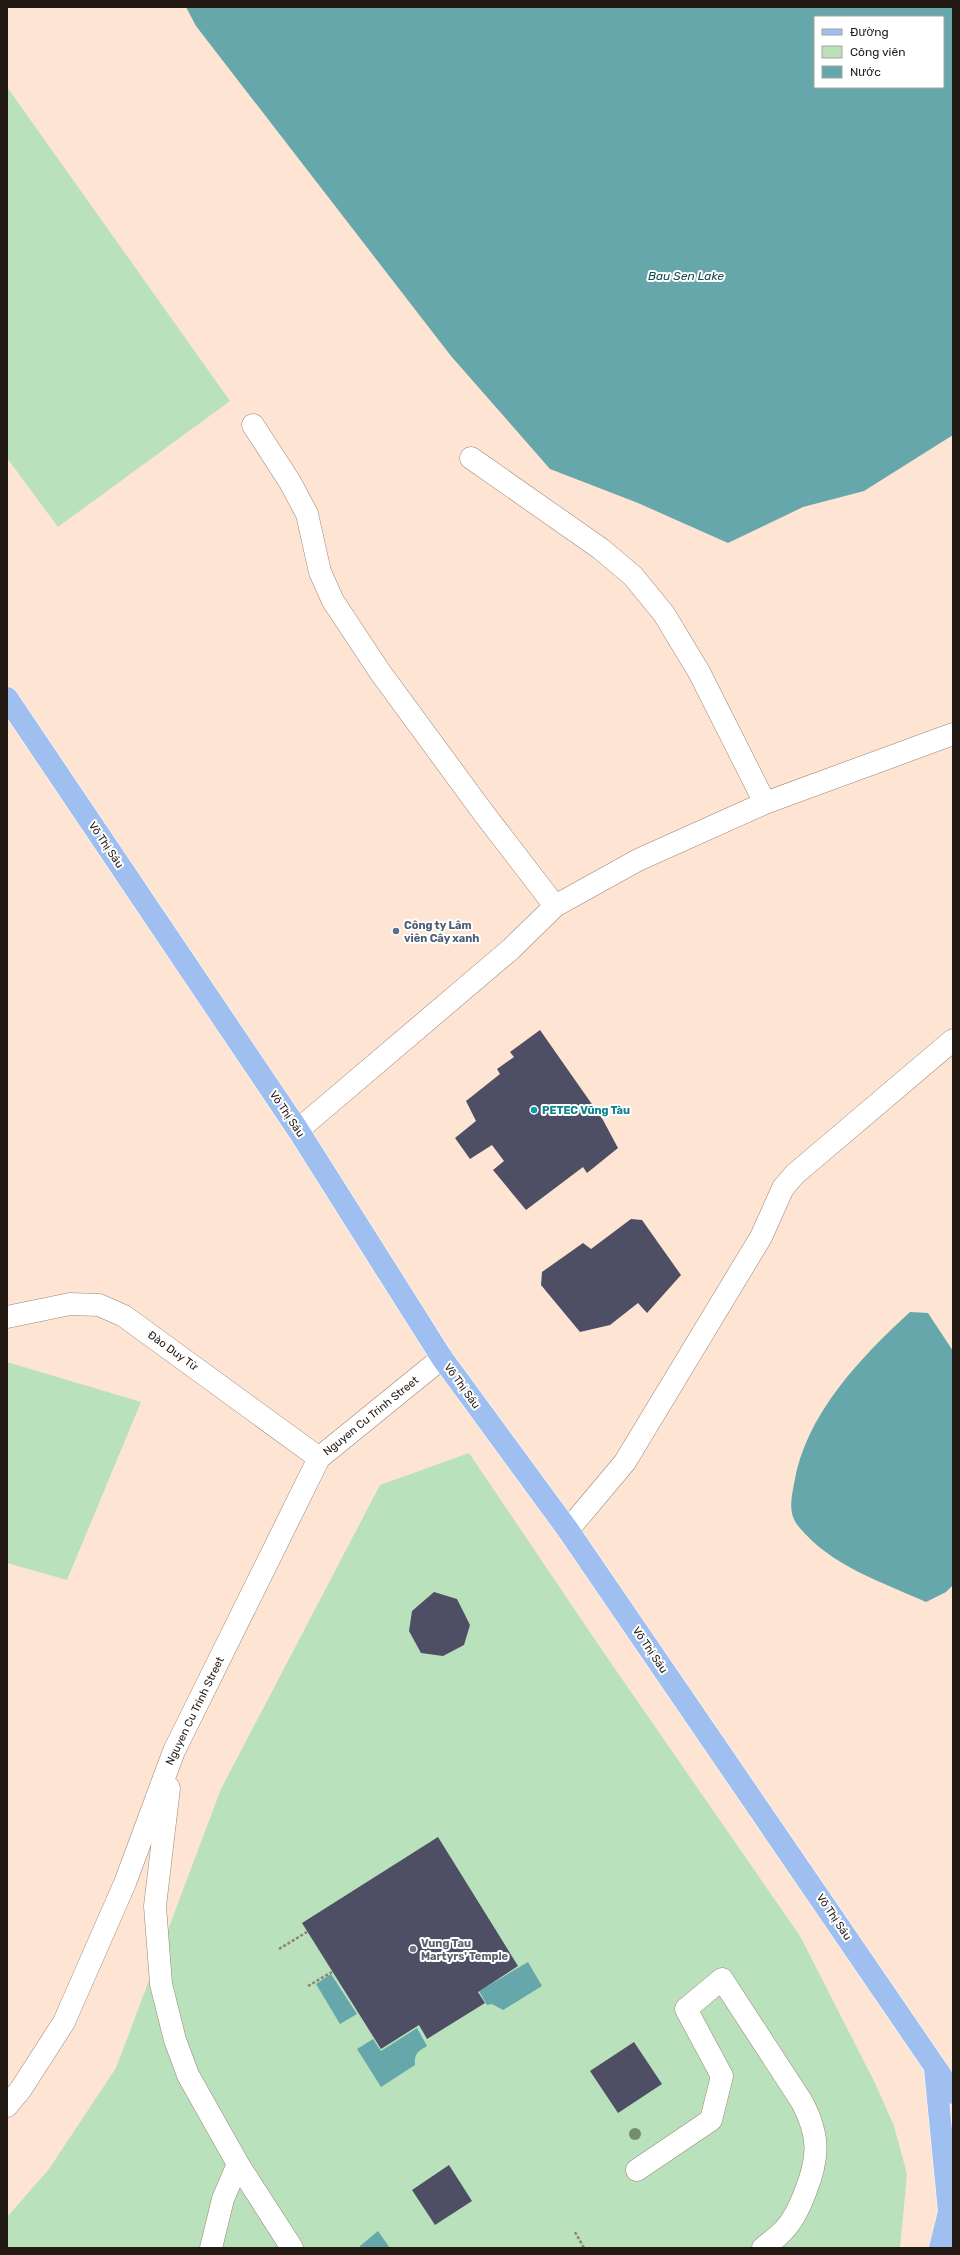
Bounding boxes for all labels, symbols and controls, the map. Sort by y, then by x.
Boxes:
legend [814,16,944,88]
text: Đường [850,25,889,39]
text: Công viên [850,45,905,59]
text: Nước [850,65,881,79]
water label: Bau Sen Lake [648,269,724,283]
street label: Võ Thị Sáu [86,819,126,871]
place label: Công ty Lâm viên Cây xanh [404,919,479,945]
marker: Công ty Lâm viên Cây xanh [391,926,401,936]
street label: Võ Thị Sáu [267,1088,307,1140]
place label: PETEC Vũng Tàu [542,1104,630,1117]
marker: PETEC Vũng Tàu [529,1105,539,1115]
street label: Đào Duy Từ [145,1328,201,1374]
street label: Võ Thị Sáu [441,1361,483,1411]
street label: Nguyen Cu Trinh Street [321,1373,422,1458]
street label: Võ Thị Sáu [630,1624,670,1676]
street label: Nguyen Cu Trinh Street [163,1654,227,1767]
street label: Võ Thị Sáu [814,1891,854,1943]
place label: Vung Tau Martyrs' Temple [421,1937,509,1963]
marker: Vung Tau Martyrs' Temple [408,1944,418,1954]

